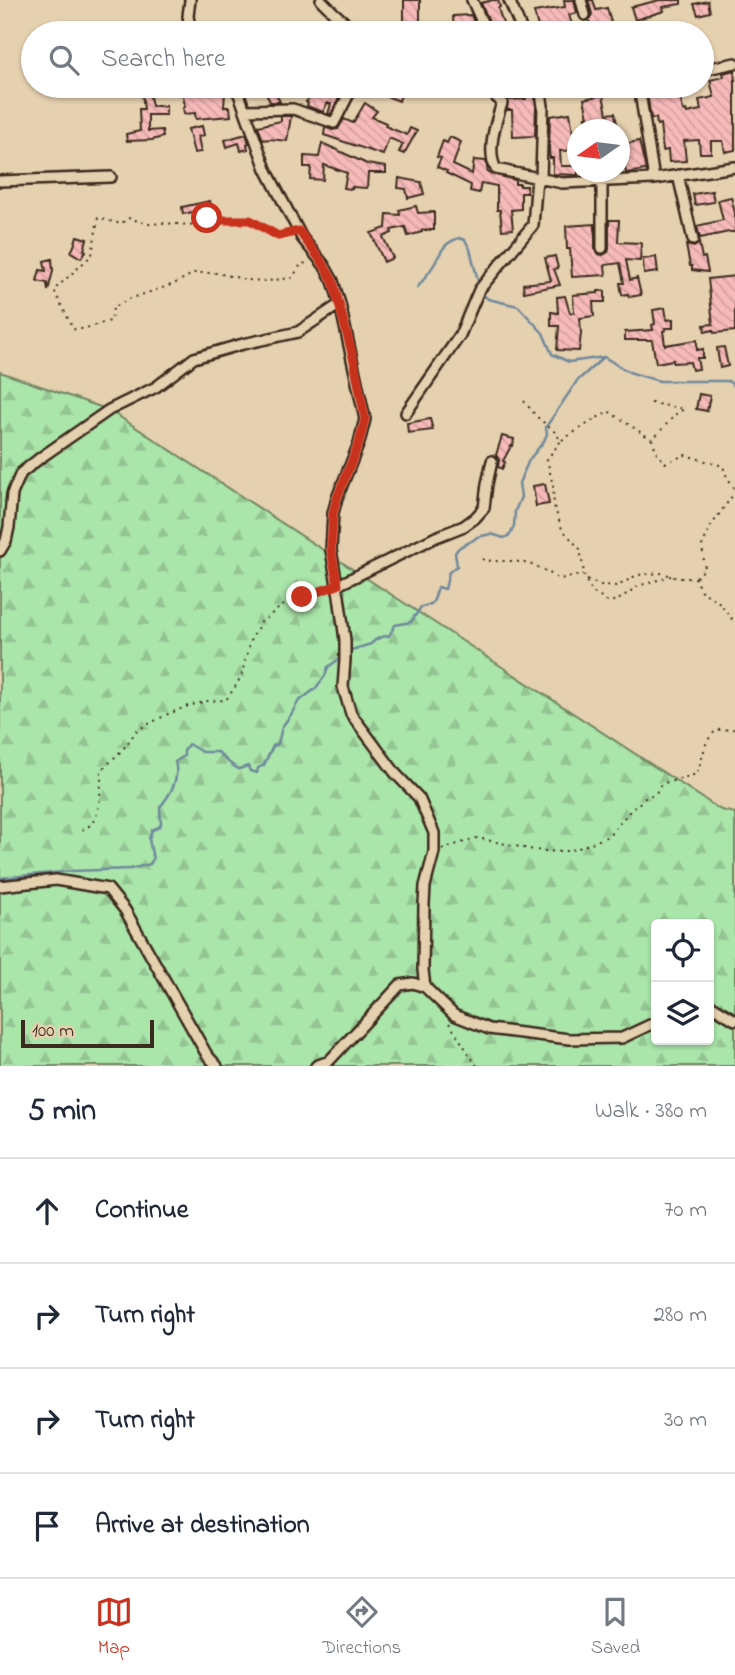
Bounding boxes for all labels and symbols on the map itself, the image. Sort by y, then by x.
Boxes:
north arrow [567,119,630,182]
route start [191,202,222,233]
route end [286,581,317,612]
scale bar [21,1017,154,1049]

